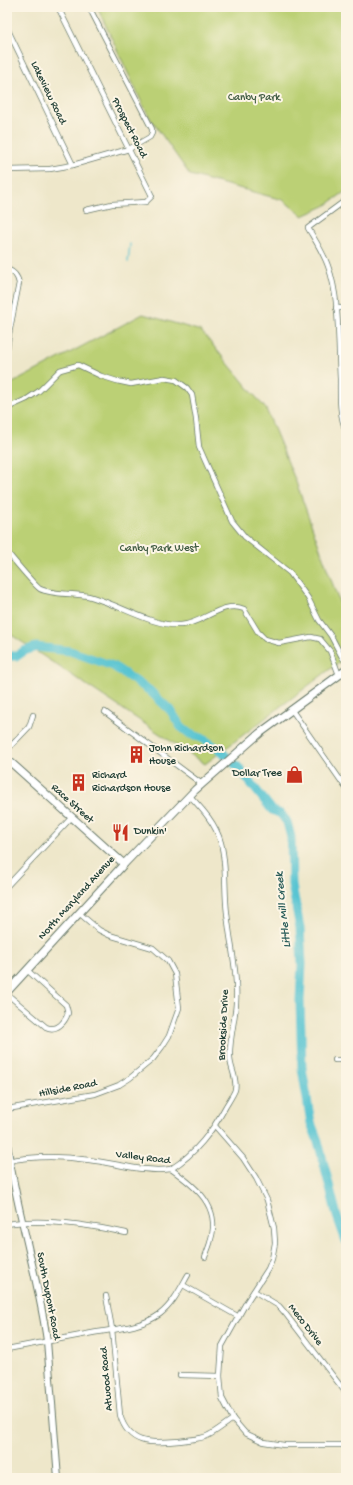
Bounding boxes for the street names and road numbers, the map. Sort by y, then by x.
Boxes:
street label: Lakeview Road [28,59,69,128]
street label: Prospect Road [108,95,150,161]
street label: Race Street [48,782,97,827]
street label: North Maryland Avenue [36,853,118,942]
street label: Brookside Drive [216,989,232,1062]
street label: Hillside Road [38,1077,99,1100]
street label: Valley Road [114,1149,172,1167]
street label: South Dupont Road [34,1251,63,1342]
street label: Meco Drive [285,1302,325,1348]
street label: Atwood Road [98,1345,116,1411]

